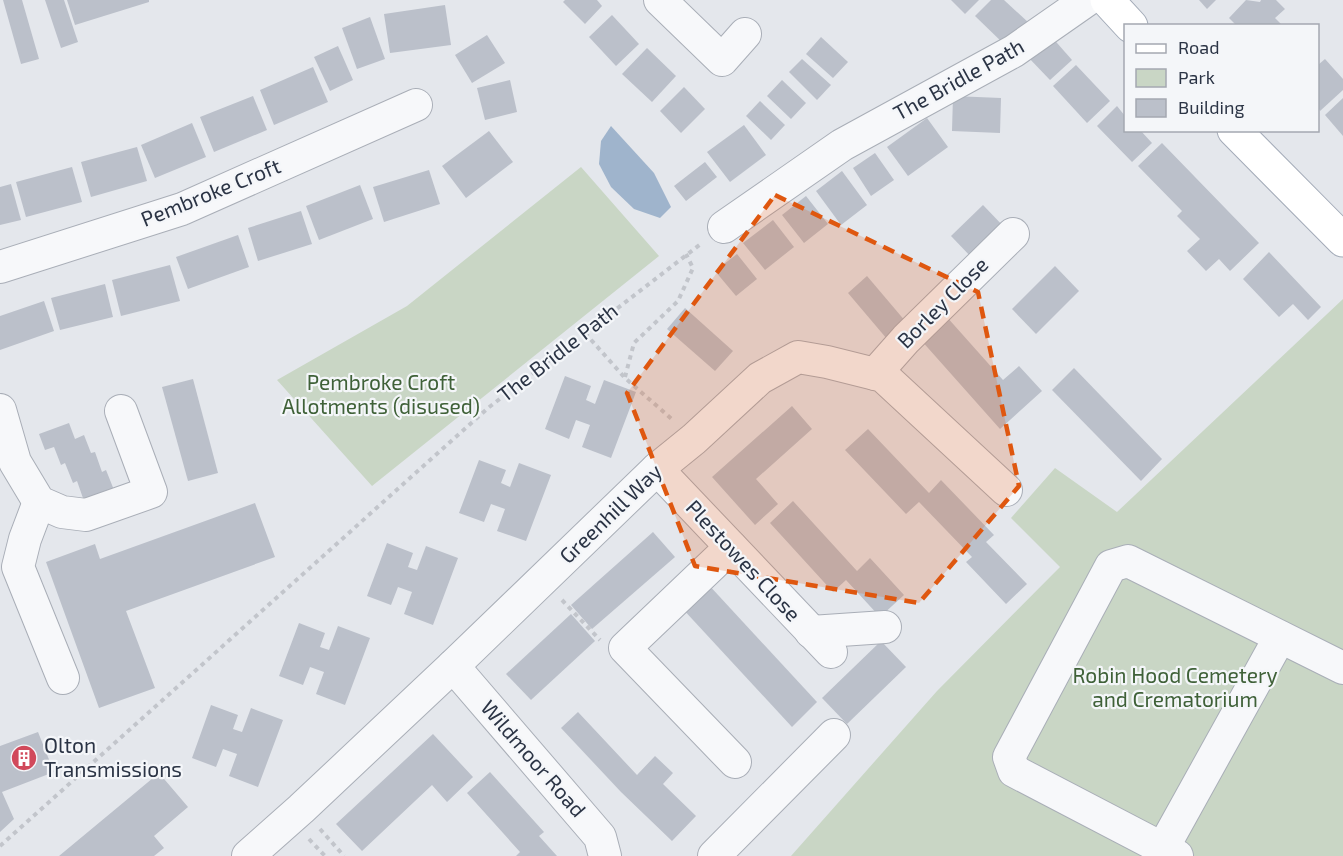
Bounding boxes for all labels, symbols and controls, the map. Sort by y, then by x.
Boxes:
legend [1124,24,1319,132]
street label: The Bridle Path [889,33,1028,125]
text: Road [1178,36,1219,58]
text: Park [1178,66,1215,88]
text: Building [1178,96,1245,118]
street label: Pembroke Croft [137,152,284,231]
street label: Borley Close [891,251,993,353]
street label: The Bridle Path [492,297,622,406]
park label: Pembroke Croft Allotments (disused) [282,369,480,418]
street label: Greenhill Way [554,458,666,568]
street label: Plestowes Close [682,494,807,626]
park label: Robin Hood Cemetery and Crematorium [1072,662,1278,711]
street label: Wildmoor Road [477,694,592,822]
place label: Olton Transmissions [44,732,182,781]
building icon: Olton Transmissions [9,743,39,773]

